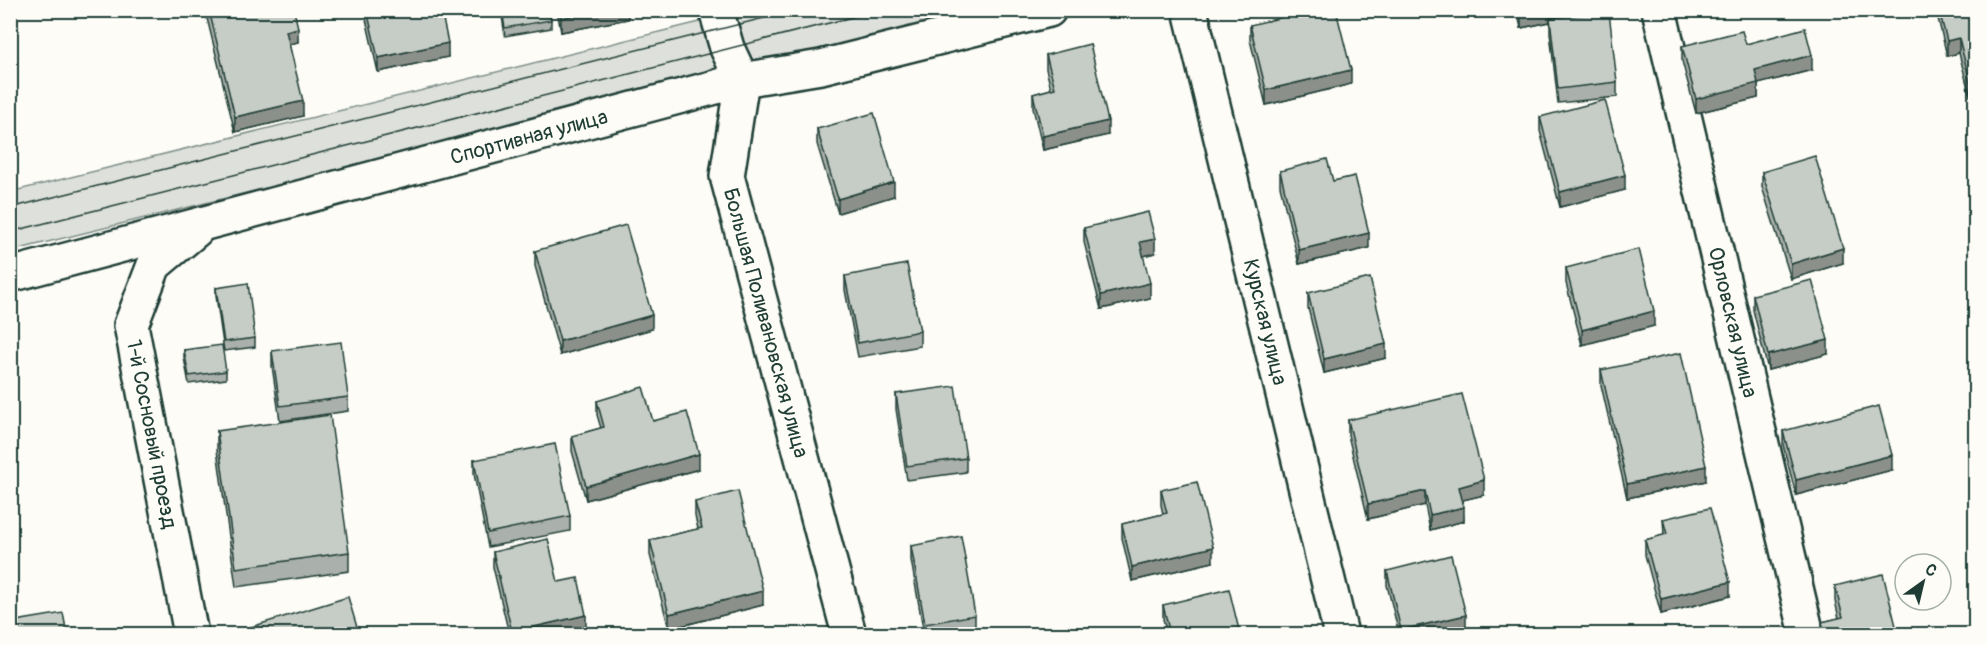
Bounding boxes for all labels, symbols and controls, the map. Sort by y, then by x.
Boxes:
street label: Спортивная улица [447,103,611,171]
street label: Большая Поливановская улица [717,185,814,461]
street label: Орловская улица [1702,244,1763,400]
street label: Курская улица [1237,256,1293,388]
street label: 1-й Сосновый проезд [120,337,183,531]
north arrow [1893,552,1953,612]
text: С [1921,559,1941,582]

